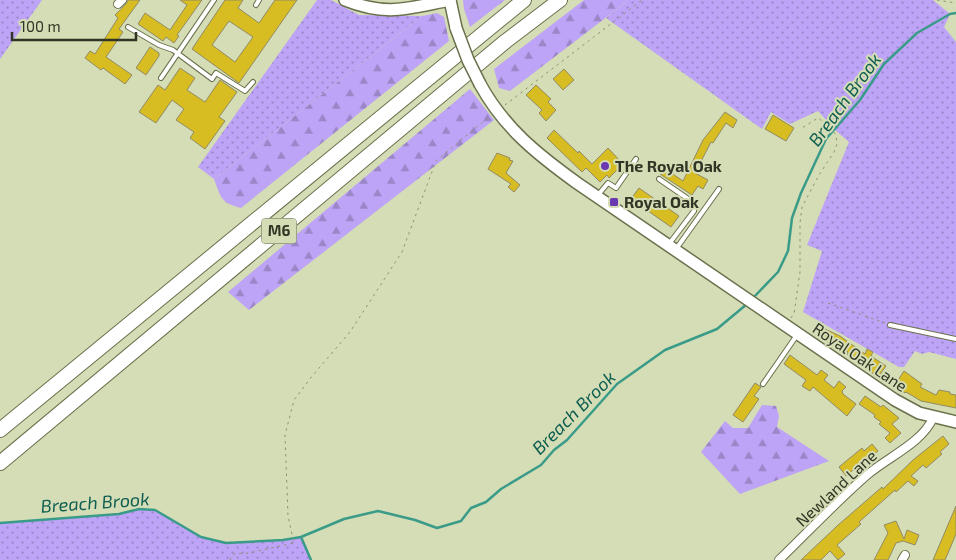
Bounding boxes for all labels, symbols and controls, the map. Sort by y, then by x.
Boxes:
scale bar [12,10,136,42]
text: 100 m [20,17,61,35]
water label: Breach Brook [803,49,885,150]
place label: The Royal Oak [615,156,722,176]
marker: The Royal Oak [599,160,611,172]
place label: Royal Oak [624,192,699,212]
marker: Royal Oak [608,196,620,208]
road number: M6 [262,218,296,244]
street label: Royal Oak Lane [809,318,911,395]
water label: Breach Brook [527,366,620,459]
street label: Newland Lane [791,445,880,530]
water label: Breach Brook [40,487,150,517]

